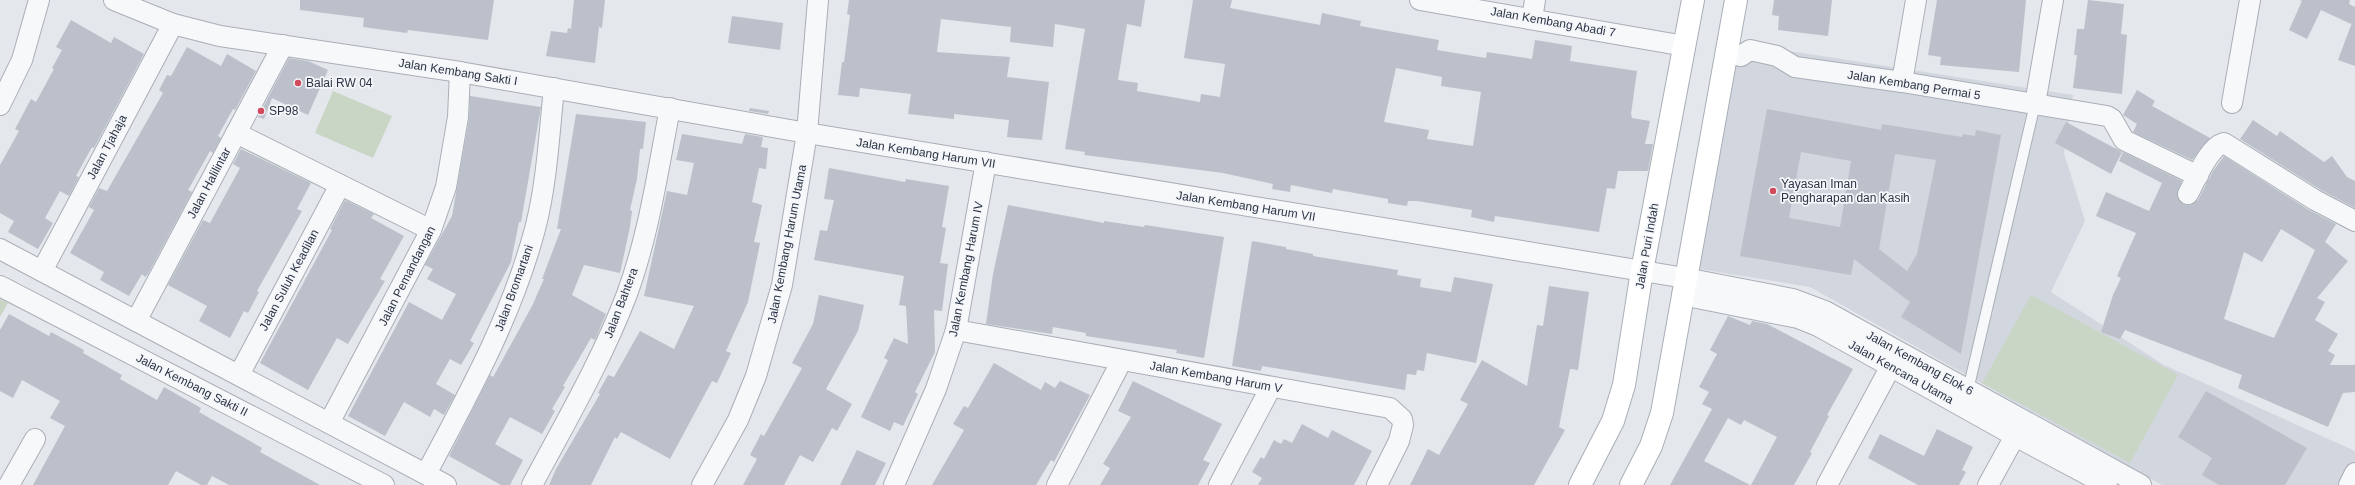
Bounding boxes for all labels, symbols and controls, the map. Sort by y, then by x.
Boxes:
street label: Jalan Kembang Abadi 7 [1489,4,1617,40]
street label: Jalan Kembang Sakti I [398,56,518,88]
street label: Jalan Kembang Permai 5 [1846,68,1982,103]
place label: Balai RW 04 [306,76,373,90]
marker: Balai RW 04 [293,78,303,88]
place label: SP98 [269,104,299,118]
marker: SP98 [256,106,266,116]
street label: Jalan Tjahaja [84,112,130,182]
street label: Jalan Kembang Harum VII [855,135,997,171]
street label: Jalan Halilintar [184,145,234,221]
street label: Jalan Kembang Harum Utama [765,163,809,325]
place label: Yayasan Iman Pengharapan dan Kasih [1781,177,1910,205]
marker: Yayasan Iman Pengharapan dan Kasih [1768,186,1778,196]
street label: Jalan Kembang Harum VII [1175,188,1317,224]
street label: Jalan Kembang Harum IV [946,200,986,338]
street label: Jalan Puri Indah [1633,202,1661,290]
street label: Jalan Pemandangan [376,224,438,328]
street label: Jalan Suluh Keadilan [256,227,322,333]
street label: Jalan Bromartani [492,243,536,333]
street label: Jalan Bahtera [601,266,641,340]
street label: Jalan Kembang Elok 6 [1864,328,1976,398]
street label: Jalan Kencana Utama [1846,337,1956,407]
street label: Jalan Kembang Sakti II [134,351,250,419]
street label: Jalan Kembang Harum V [1149,358,1283,396]

